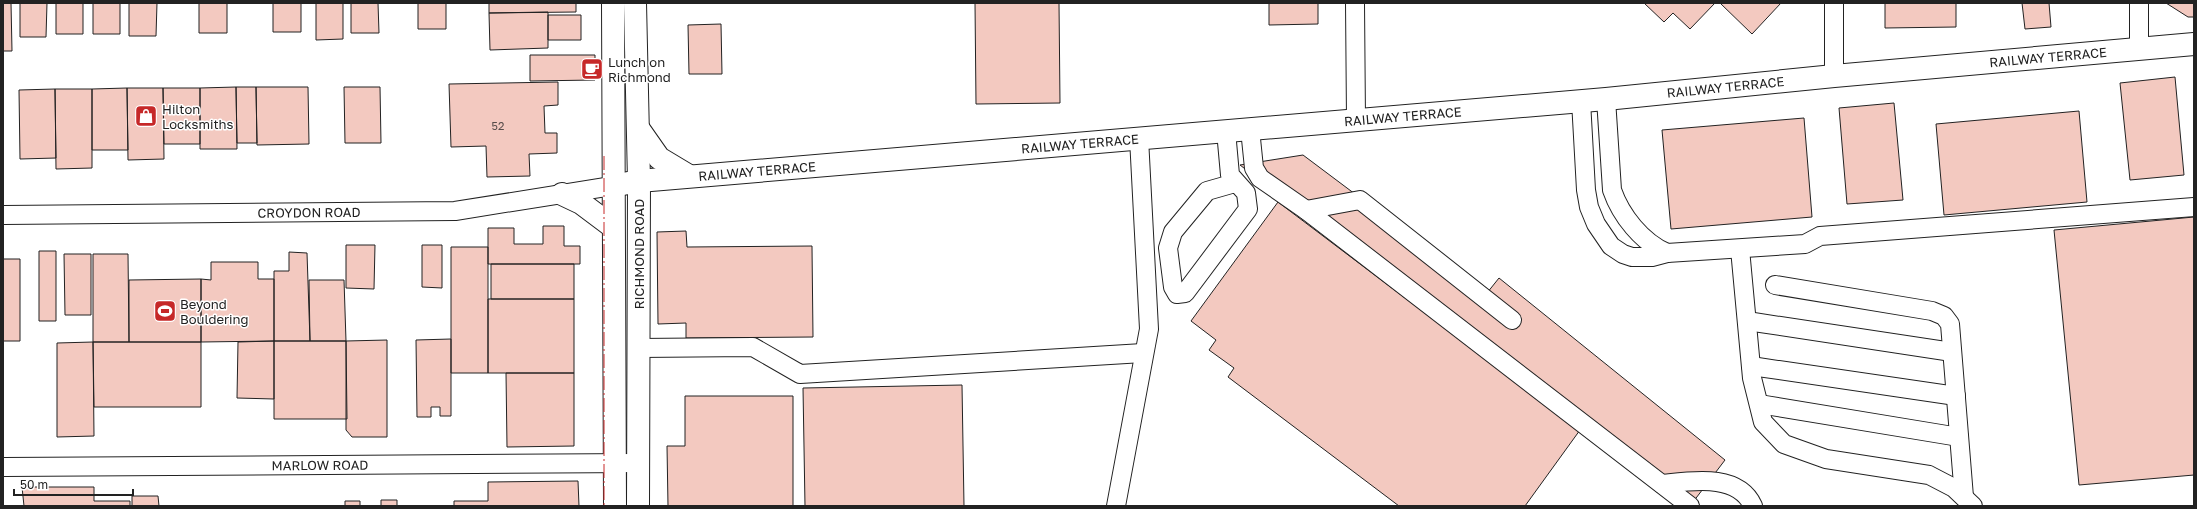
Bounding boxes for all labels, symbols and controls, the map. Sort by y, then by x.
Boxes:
street label: RAILWAY TERRACE [1989,44,2108,70]
place label: Lunch on Richmond [608,54,671,85]
cafe icon: Lunch on Richmond [579,56,605,82]
street label: RAILWAY TERRACE [1666,73,1785,101]
place label: Hilton Locksmiths [162,101,234,132]
shop icon: Hilton Locksmiths [133,103,159,129]
street label: RAILWAY TERRACE [1343,103,1462,129]
house number: 52 [492,119,504,132]
street label: RAILWAY TERRACE [1021,131,1139,157]
street label: RAILWAY TERRACE [698,158,817,184]
street label: RICHMOND ROAD [631,199,647,309]
street label: CROYDON ROAD [257,204,361,221]
place label: Beyond Bouldering [180,296,248,327]
sports icon: Beyond Bouldering [152,298,178,324]
street label: MARLOW ROAD [271,457,369,473]
scale bar [14,471,133,497]
text: 50 m [20,477,48,492]

